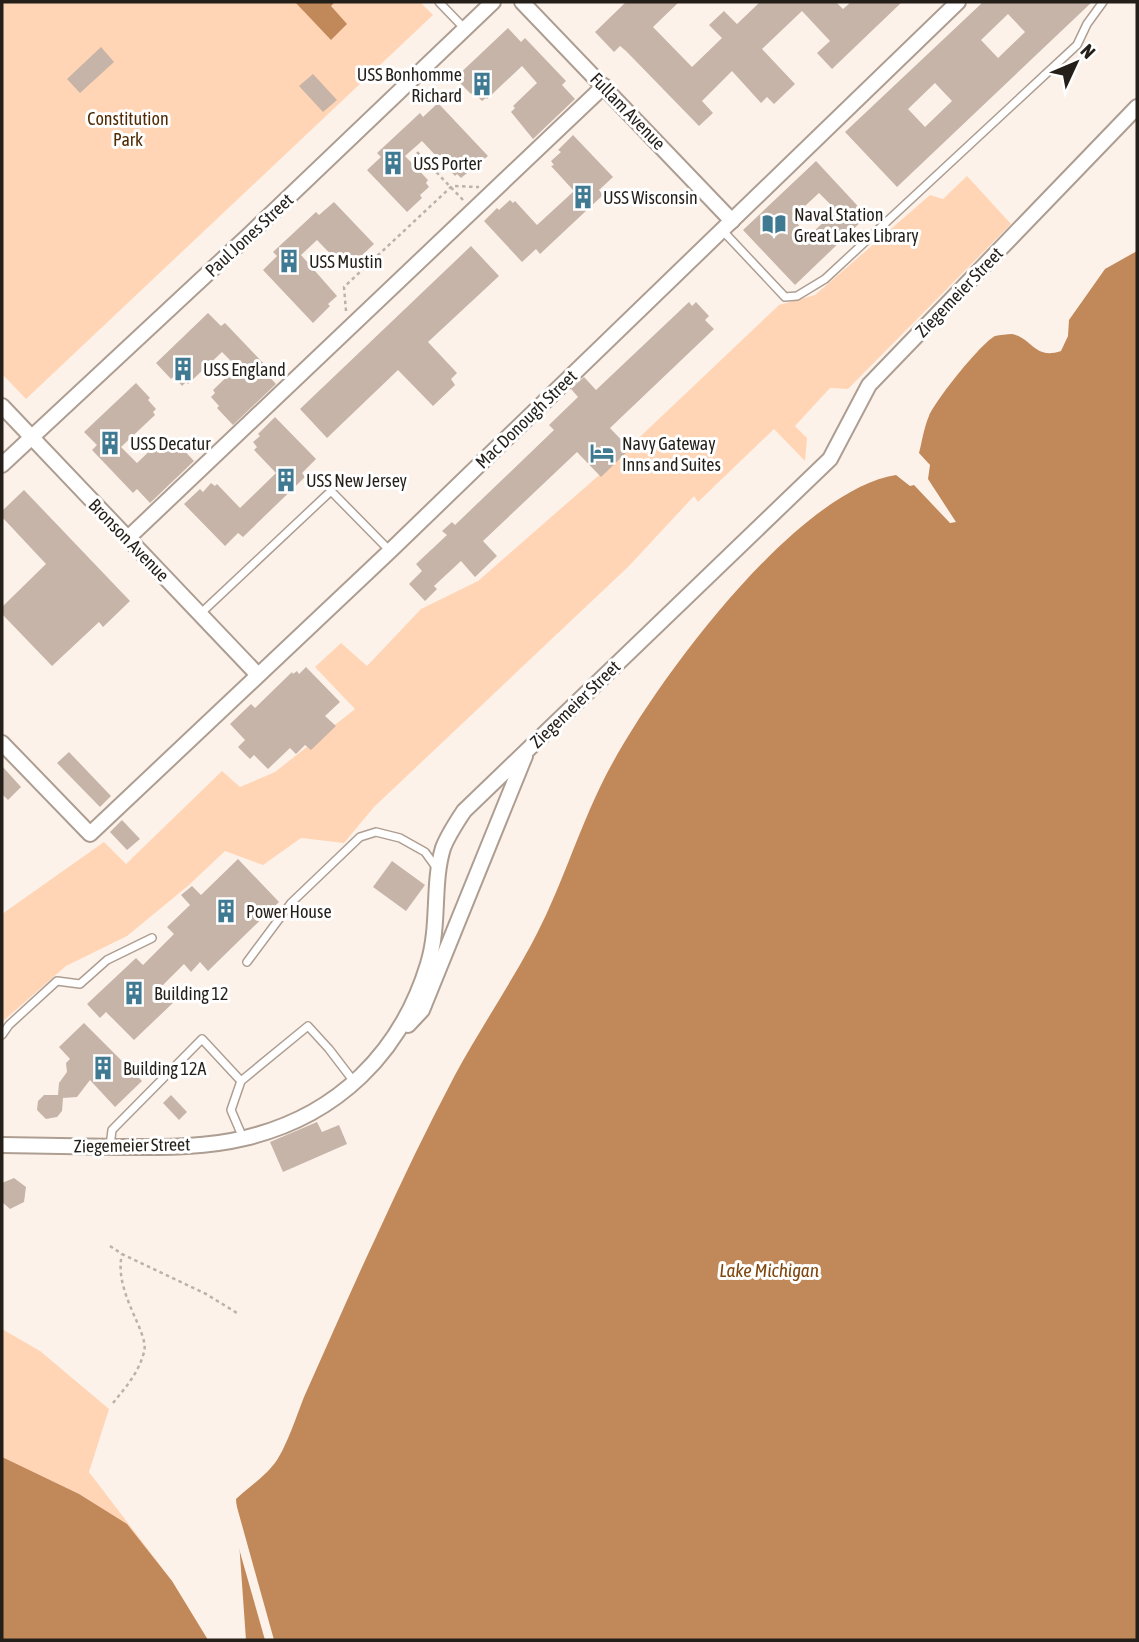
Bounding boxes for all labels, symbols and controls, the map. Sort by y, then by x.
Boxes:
north arrow [1041,28,1111,98]
text: N [1076,40,1100,63]
place label: USS Bonhomme Richard [357,64,462,106]
street label: Fullam Avenue [586,68,670,154]
building icon: USS Bonhomme Richard [468,70,496,98]
park label: Constitution Park [87,108,169,150]
building icon: USS Porter [379,149,407,177]
place label: USS Porter [413,153,483,174]
building icon: USS Wisconsin [569,183,597,211]
place label: USS Wisconsin [603,187,698,208]
street label: Paul Jones Street [201,189,297,281]
place label: Naval Station Great Lakes Library [794,204,919,246]
library icon: Naval Station Great Lakes Library [760,210,788,238]
street label: Ziegemeier Street [911,243,1007,341]
building icon: USS Mustin [275,247,303,275]
place label: USS Mustin [309,251,382,272]
building icon: USS England [169,355,197,383]
place label: USS England [203,359,286,380]
street label: Mac Donough Street [471,365,581,473]
building icon: USS Decatur [96,429,124,457]
place label: USS Decatur [130,433,211,454]
place label: Navy Gateway Inns and Suites [622,433,721,475]
hotel icon: Navy Gateway Inns and Suites [588,439,616,467]
building icon: USS New Jersey [272,466,300,494]
place label: USS New Jersey [306,470,407,491]
street label: Bronson Avenue [84,494,174,586]
street label: Ziegemeier Street [526,656,624,752]
building icon: Power House [212,897,240,925]
place label: Power House [246,901,332,922]
building icon: Building 12 [120,979,148,1007]
place label: Building 12 [154,983,228,1004]
building icon: Building 12A [89,1054,117,1082]
place label: Building 12A [123,1058,206,1079]
street label: Ziegemeier Street [73,1133,191,1157]
water label: Lake Michigan [719,1259,819,1281]

